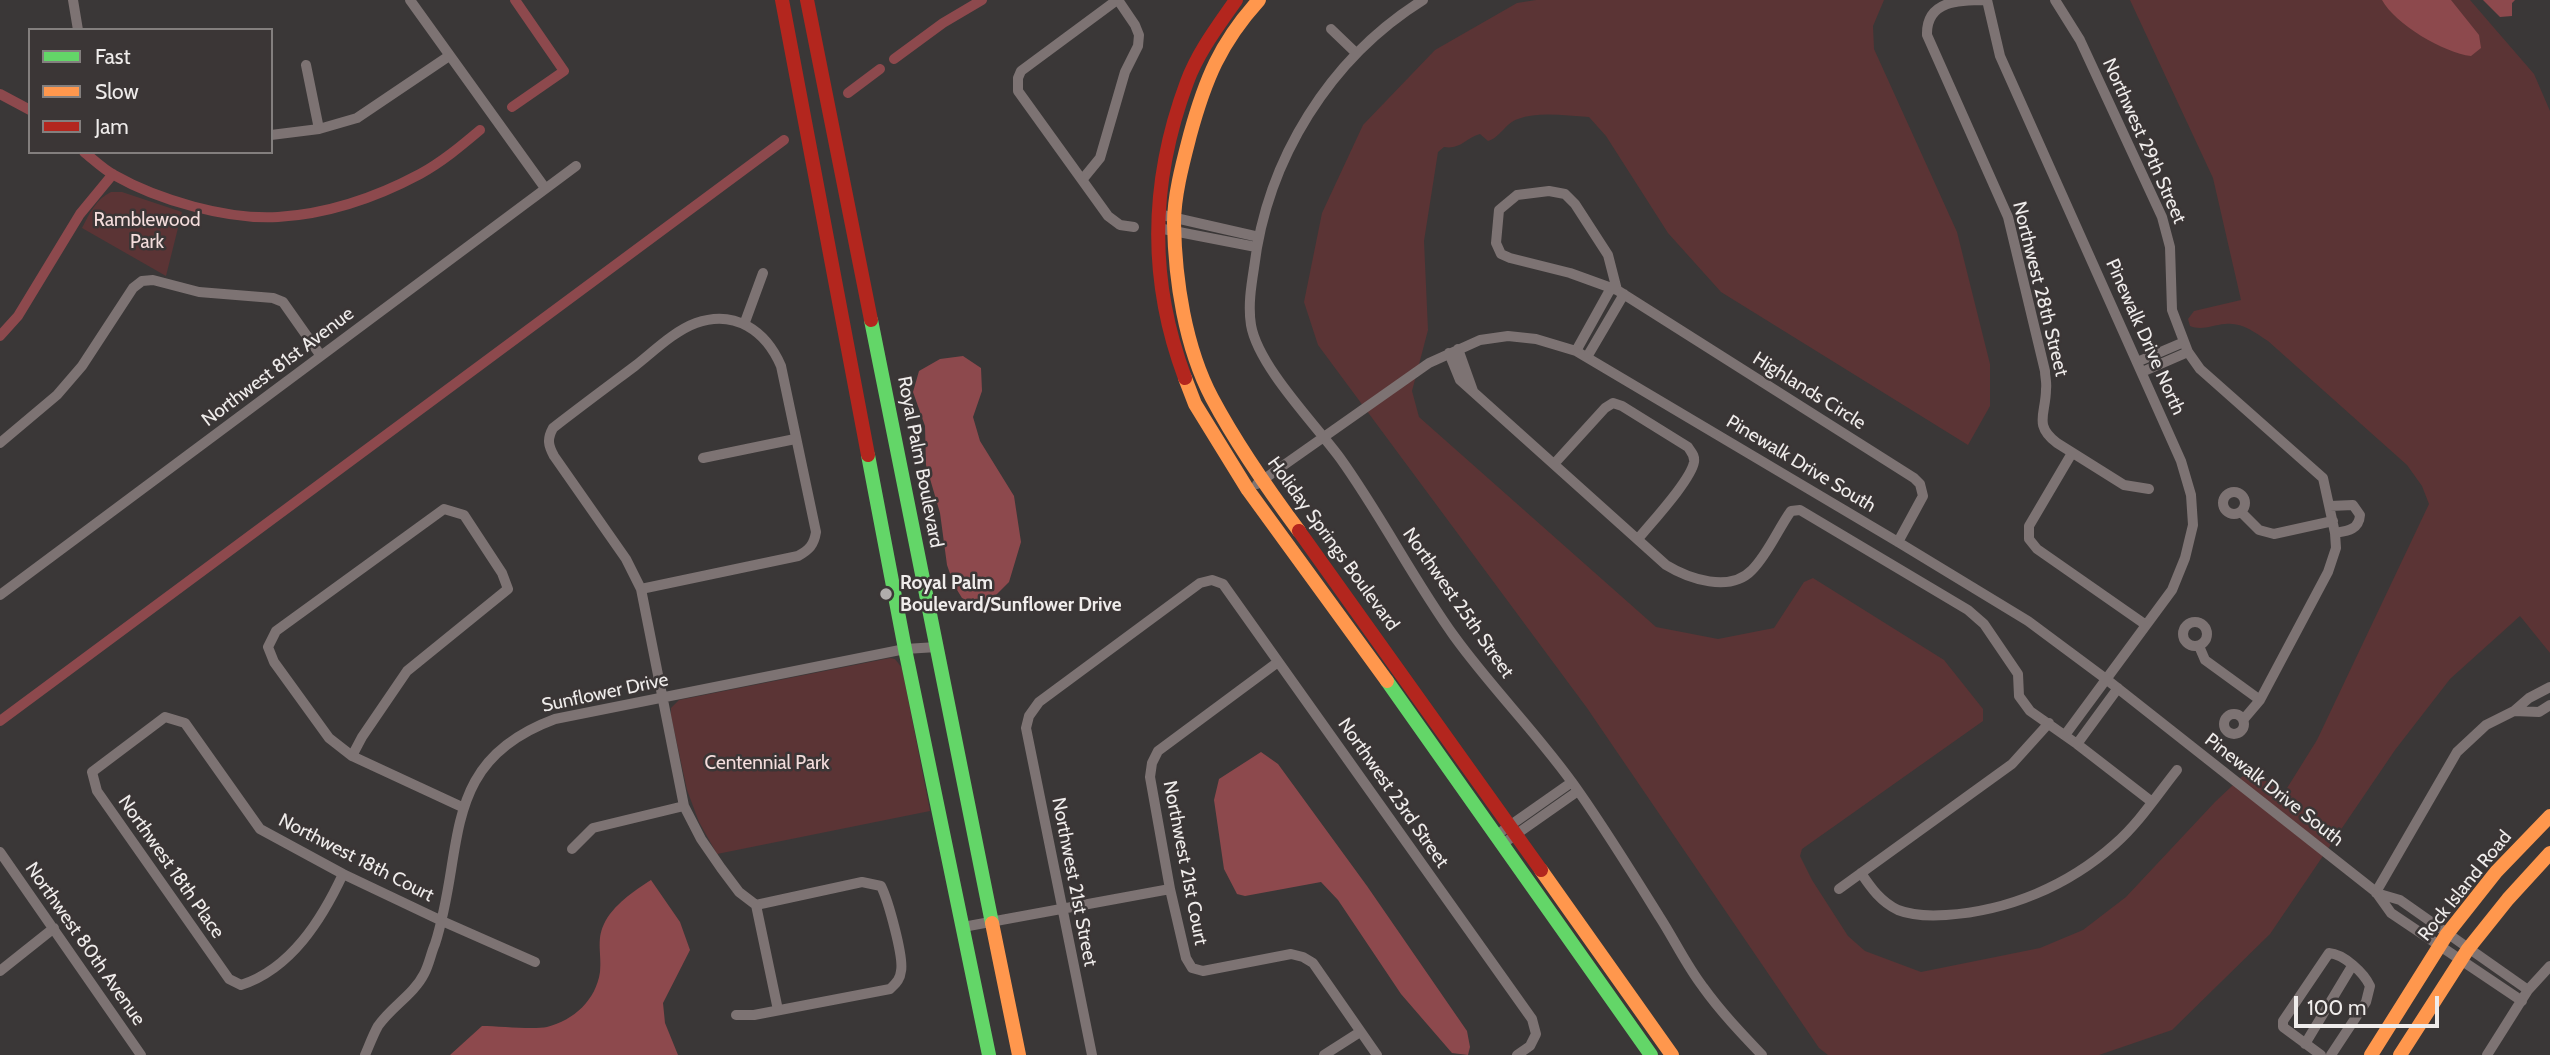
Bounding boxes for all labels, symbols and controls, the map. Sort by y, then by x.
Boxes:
legend [28,28,273,154]
text: Fast [95,44,131,69]
street label: Northwest 29th Street [2097,55,2191,227]
text: Slow [95,79,139,104]
text: Jam [95,114,129,139]
street label: Northwest 28th Street [2007,199,2073,379]
park label: Ramblewood Park [94,209,200,253]
street label: Pinewalk Drive North [2100,255,2190,419]
street label: Northwest 81st Avenue [197,302,359,432]
street label: Highlands Circle [1748,347,1870,435]
street label: Royal Palm Boulevard [892,374,948,550]
street label: Pinewalk Drive South [1722,410,1880,518]
street label: Holiday Springs Boulevard [1262,453,1404,635]
street label: Northwest 25th Street [1398,524,1518,682]
place label: Royal Palm Boulevard/Sunflower Drive [900,572,1122,616]
marker: Royal Palm Boulevard/Sunflower Drive [878,586,894,602]
street label: Sunflower Drive [540,668,670,718]
street label: Northwest 23rd Street [1333,714,1453,872]
street label: Pinewalk Drive South [2200,729,2348,851]
park label: Centennial Park [704,752,830,774]
street label: Northwest 21st Court [1158,779,1212,947]
street label: Northwest 18th Place [113,791,229,943]
street label: Northwest 21st Street [1046,796,1102,968]
street label: Northwest 18th Court [275,809,437,907]
street label: Rock Island Road [2413,826,2517,946]
street label: Northwest 80th Avenue [20,858,150,1030]
scale bar [2298,982,2443,1026]
text: 100 m [2307,995,2366,1020]

